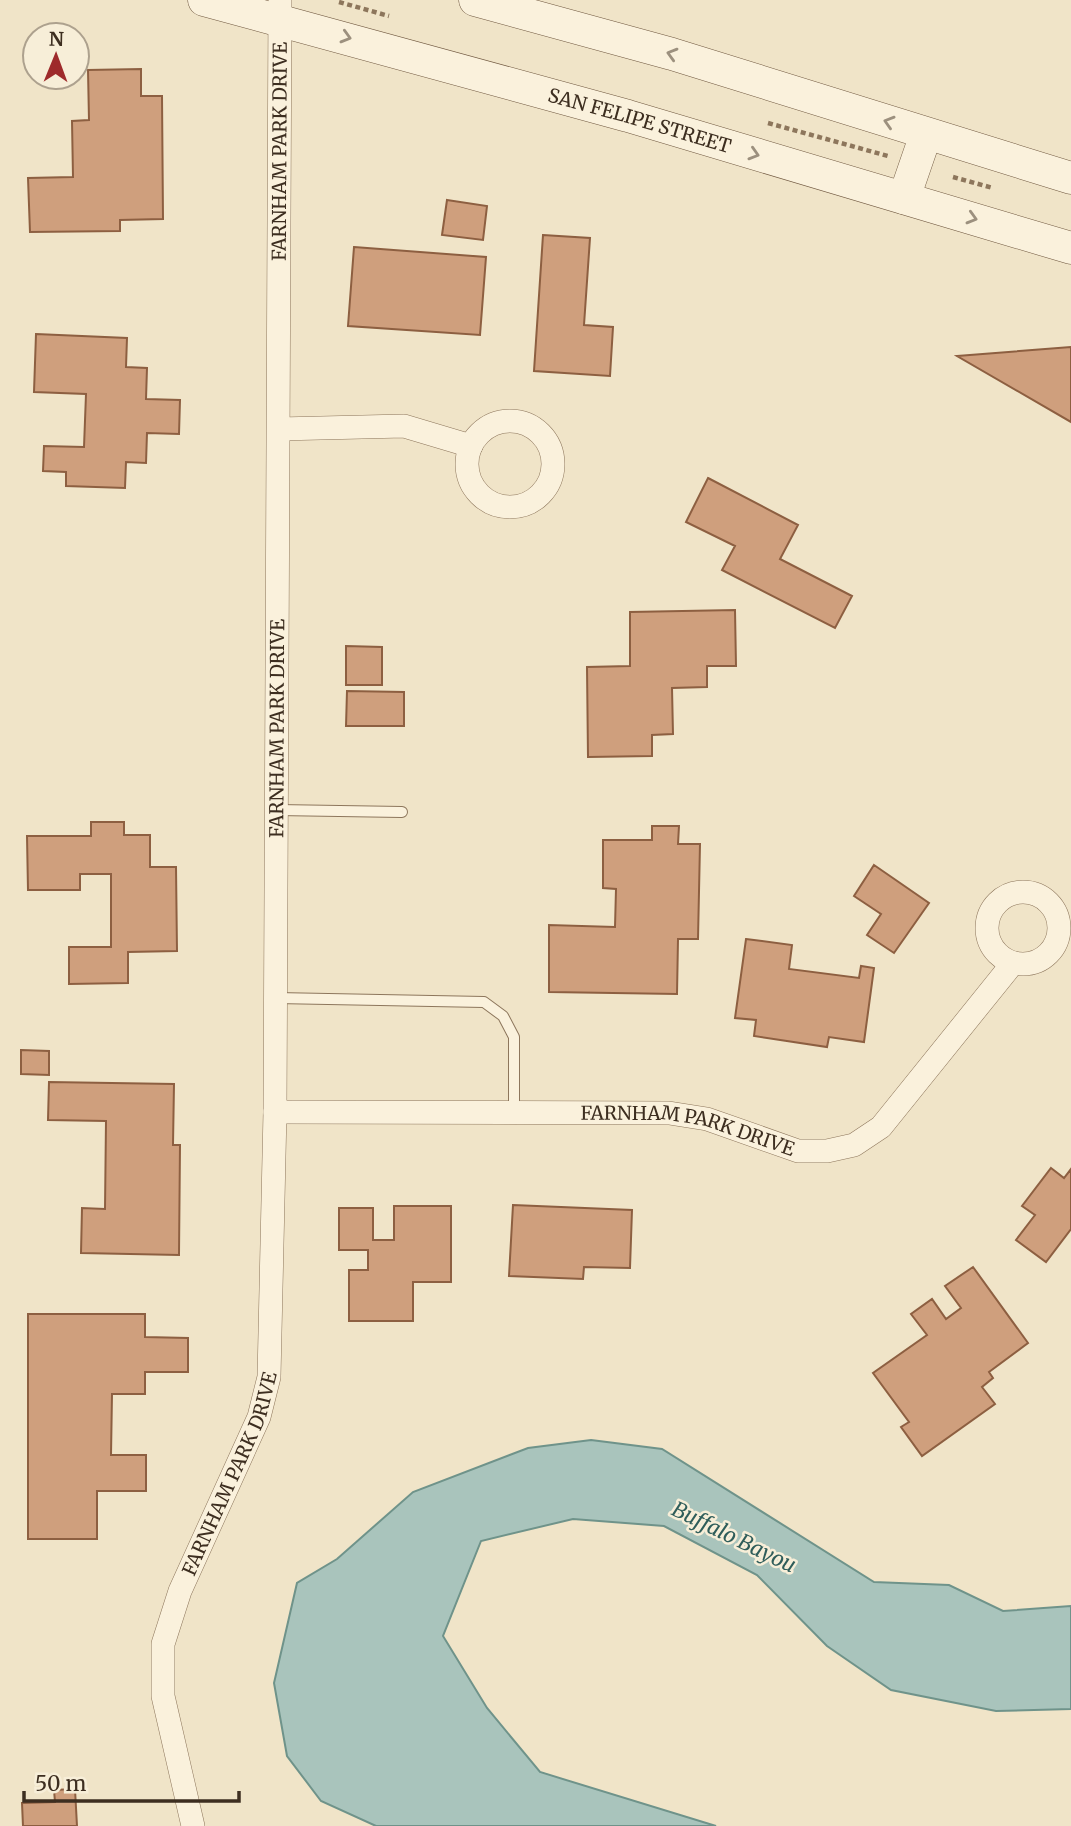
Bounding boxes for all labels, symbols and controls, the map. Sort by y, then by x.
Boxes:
north arrow [21,21,91,91]
text: N [49,27,64,51]
one-way arrow [340,29,352,44]
street label: FARNHAM PARK DRIVE [267,42,292,261]
one-way arrow [666,48,678,63]
street label: SAN FELIPE STREET [545,83,734,158]
one-way arrow [883,116,895,130]
one-way arrow [747,145,759,160]
one-way arrow [966,210,978,225]
street label: FARNHAM PARK DRIVE [264,619,289,838]
street label: FARNHAM PARK DRIVE [580,1100,798,1161]
street label: FARNHAM PARK DRIVE [177,1369,282,1579]
water label: Buffalo Bayou [668,1495,800,1579]
scale bar [24,1759,240,1803]
text: 50 m [35,1770,86,1797]

